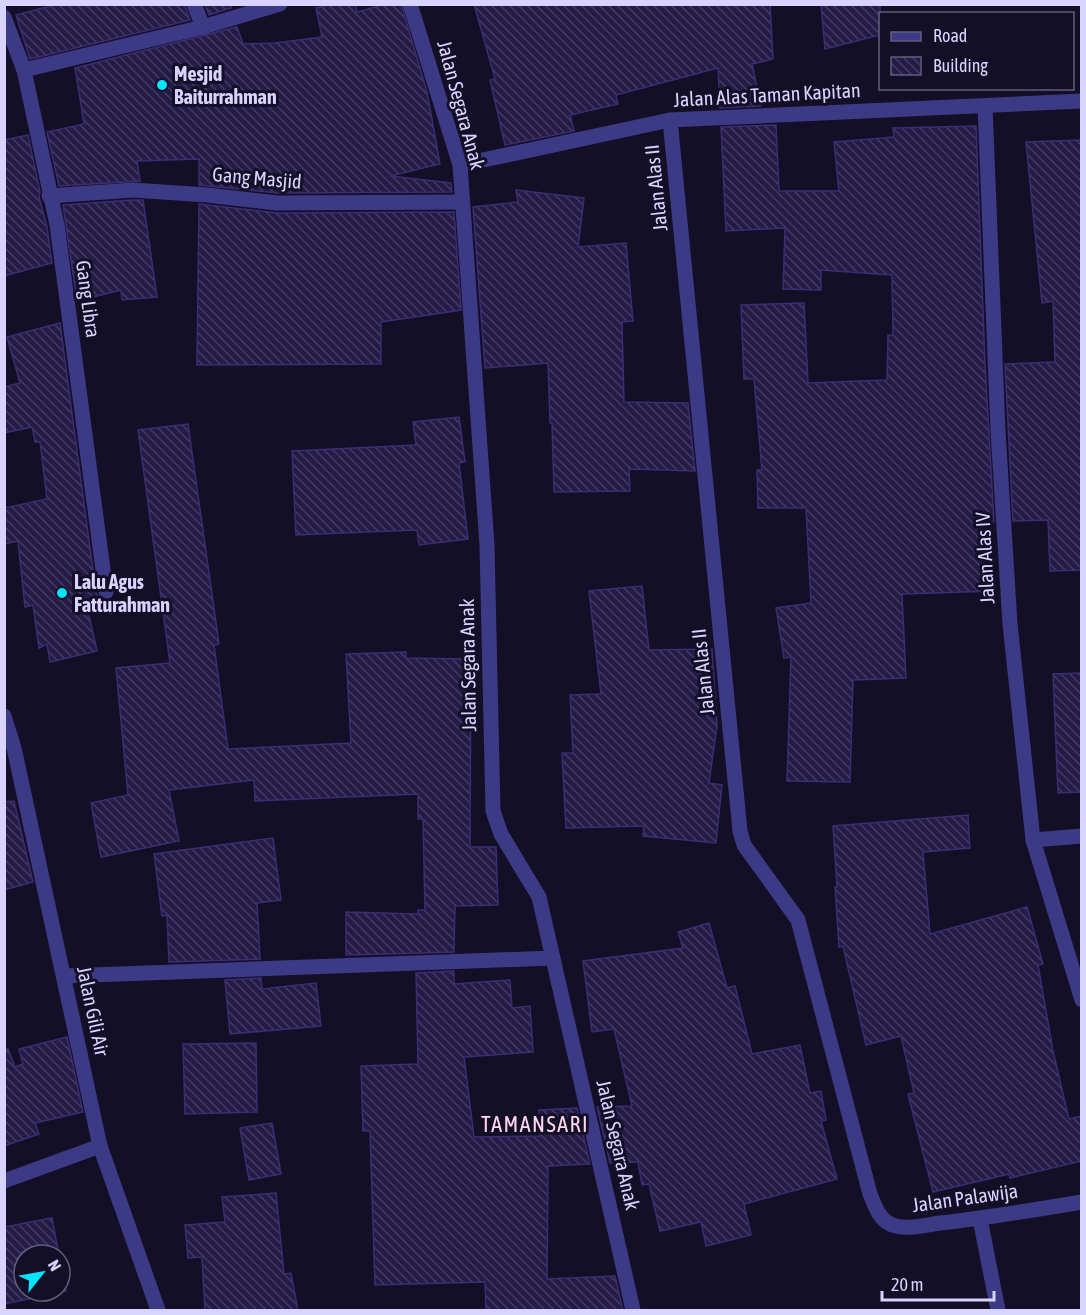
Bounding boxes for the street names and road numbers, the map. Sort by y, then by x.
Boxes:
street label: Jalan Segara Anak [433,38,490,172]
street label: Jalan Alas Taman Kapitan [673,78,861,111]
street label: Jalan Alas II [640,144,671,233]
street label: Gang Masjid [212,162,303,193]
street label: Gang Libra [72,259,105,339]
street label: Jalan Alas IV [971,511,998,604]
street label: Jalan Segara Anak [455,598,480,732]
street label: Jalan Alas II [687,628,718,717]
street label: Jalan Gili Air [73,964,114,1059]
street label: Jalan Segara Anak [592,1078,645,1212]
street label: Jalan Palawija [911,1179,1019,1216]

